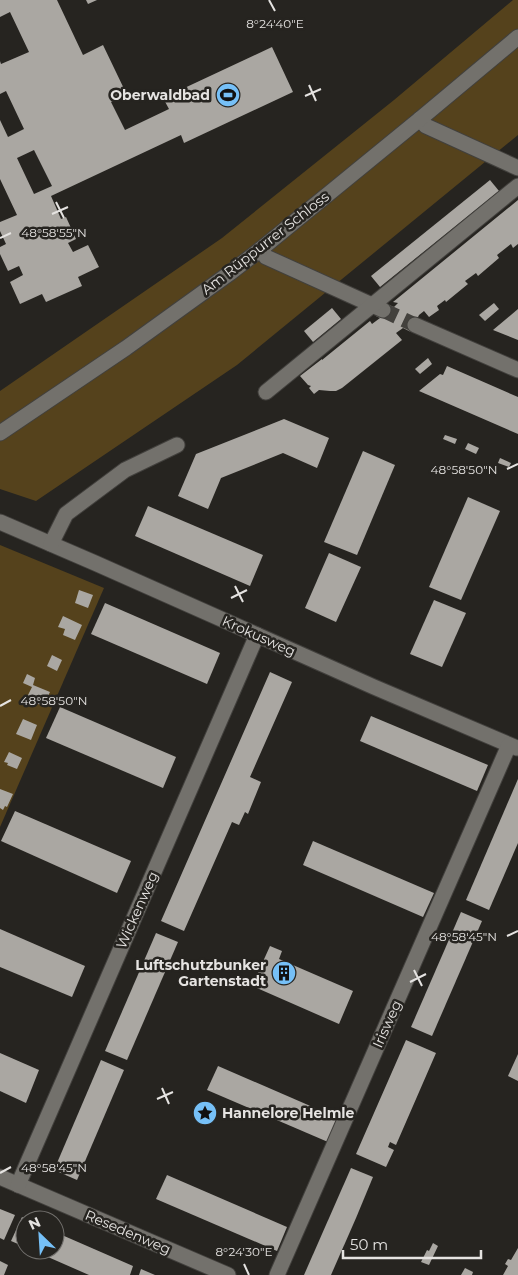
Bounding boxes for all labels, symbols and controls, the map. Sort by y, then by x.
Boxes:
text: 8°24'40"E [246,16,304,31]
sports icon: Oberwaldbad [215,82,241,108]
place label: Oberwaldbad [110,86,210,104]
street label: Am Rüppurrer Schloss [198,187,333,298]
text: 48°58'55"N [21,225,87,240]
text: 48°58'50"N [431,462,497,477]
street label: Krokusweg [219,612,299,660]
text: 48°58'50"N [21,693,87,708]
street label: Wickenweg [112,868,162,952]
text: 48°58'45"N [431,929,497,944]
place label: Luftschutzbunker Gartenstadt [135,956,266,990]
building icon: Luftschutzbunker Gartenstadt [271,960,297,986]
street label: Irisweg [369,997,405,1051]
place icon: Hannelore Helmle [192,1100,218,1126]
place label: Hannelore Helmle [222,1104,355,1122]
text: 48°58'45"N [21,1160,87,1175]
street label: Resedenweg [82,1206,174,1258]
north arrow [15,1210,65,1260]
text: N [26,1213,43,1234]
scale bar [343,1228,480,1260]
text: 50 m [350,1235,388,1254]
text: 8°24'30"E [215,1244,273,1259]

